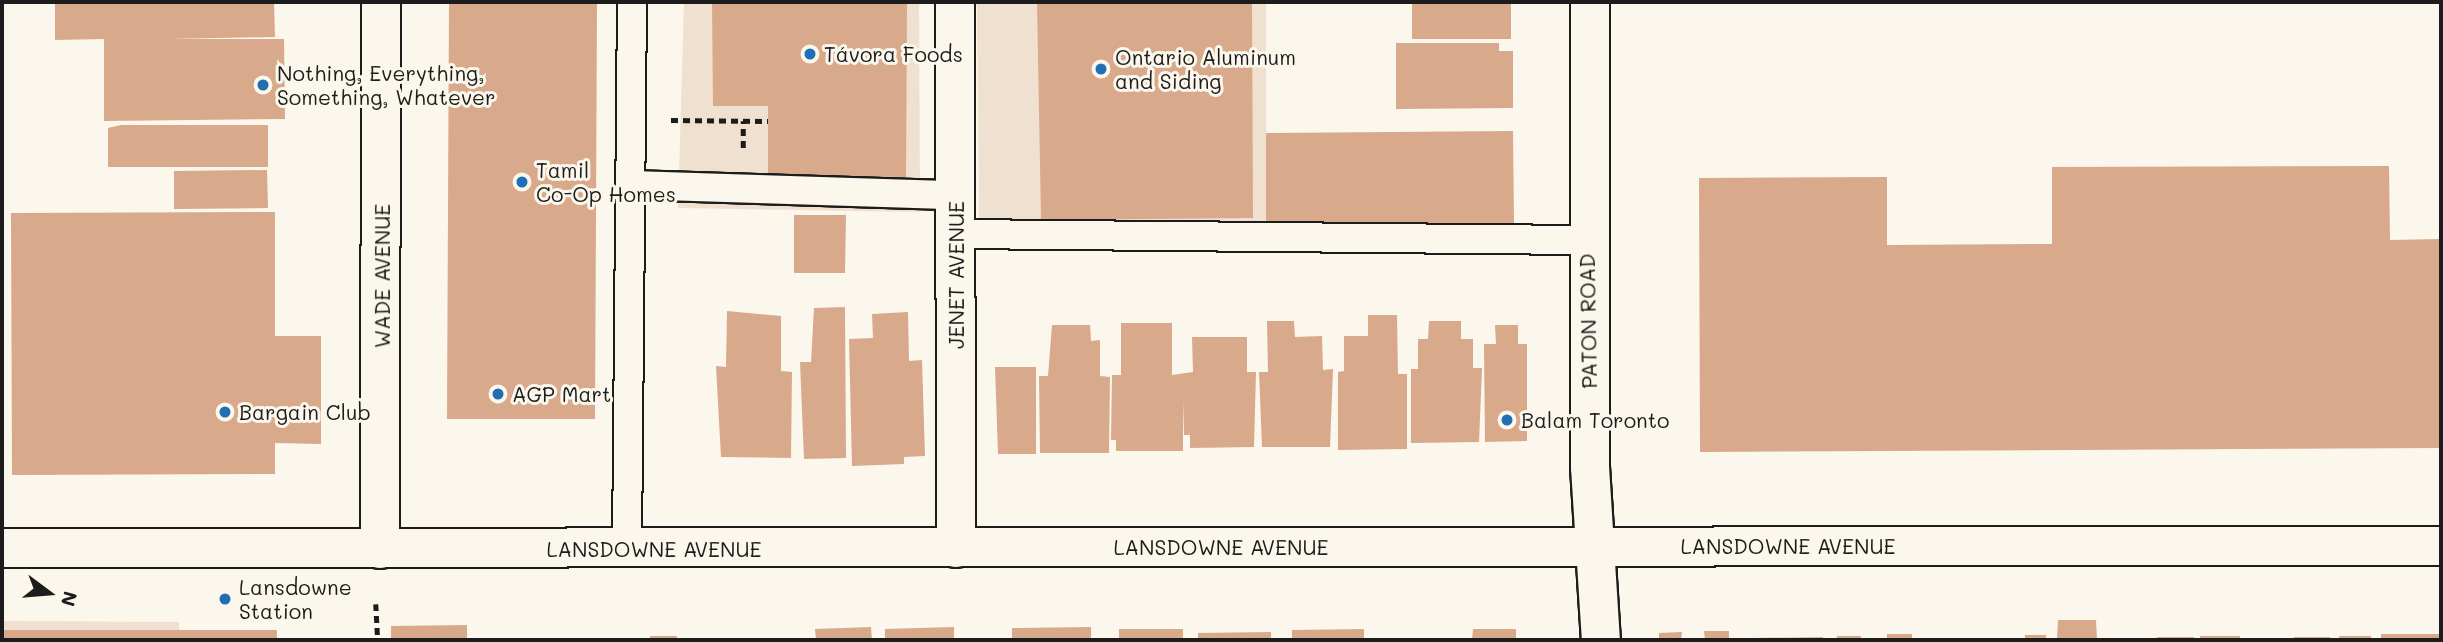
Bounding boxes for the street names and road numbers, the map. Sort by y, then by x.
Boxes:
street label: JENET AVENUE [943,201,969,349]
street label: WADE AVENUE [369,204,395,348]
street label: PATON ROAD [1574,253,1602,389]
street label: LANSDOWNE AVENUE [1680,533,1896,559]
street label: LANSDOWNE AVENUE [1113,534,1329,560]
street label: LANSDOWNE AVENUE [546,536,762,562]

